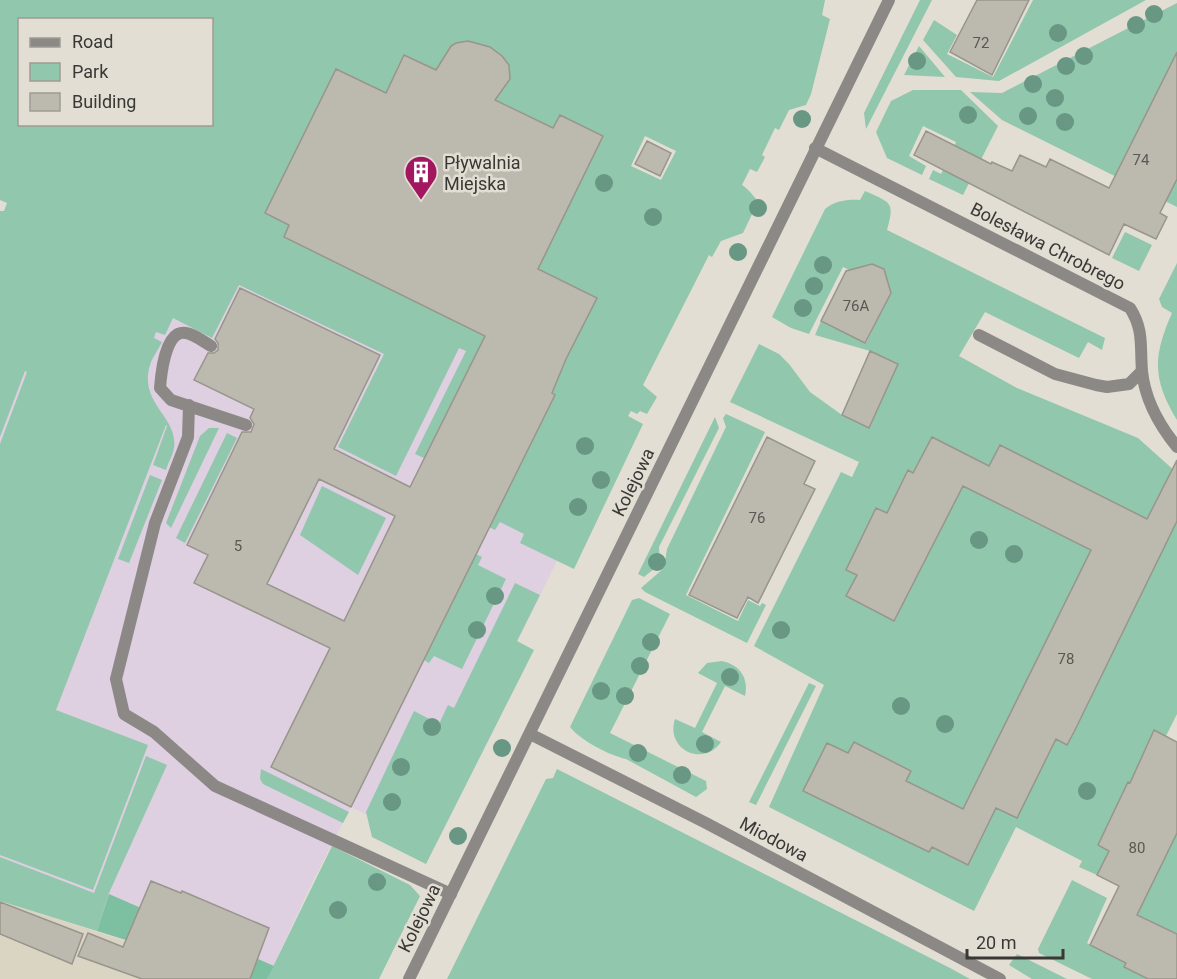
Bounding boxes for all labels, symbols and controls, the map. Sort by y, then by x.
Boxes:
legend [18,18,213,126]
text: Road [72,31,113,52]
house number: 72 [973,34,989,52]
text: Park [72,61,109,82]
text: Building [72,91,136,112]
house number: 74 [1133,151,1150,169]
place label: Pływalnia Miejska [444,152,521,194]
building icon: Pływalnia Miejska [403,154,439,201]
street label: Bolesława Chrobrego [967,198,1129,294]
house number: 76A [843,297,870,315]
street label: Kolejowa [608,445,658,519]
house number: 76 [749,509,765,527]
house number: 5 [234,537,242,555]
house number: 78 [1058,650,1074,668]
street label: Miodowa [736,812,812,866]
house number: 80 [1129,839,1145,857]
street label: Kolejowa [394,881,444,955]
scale bar [967,922,1063,960]
text: 20 m [976,932,1016,953]

